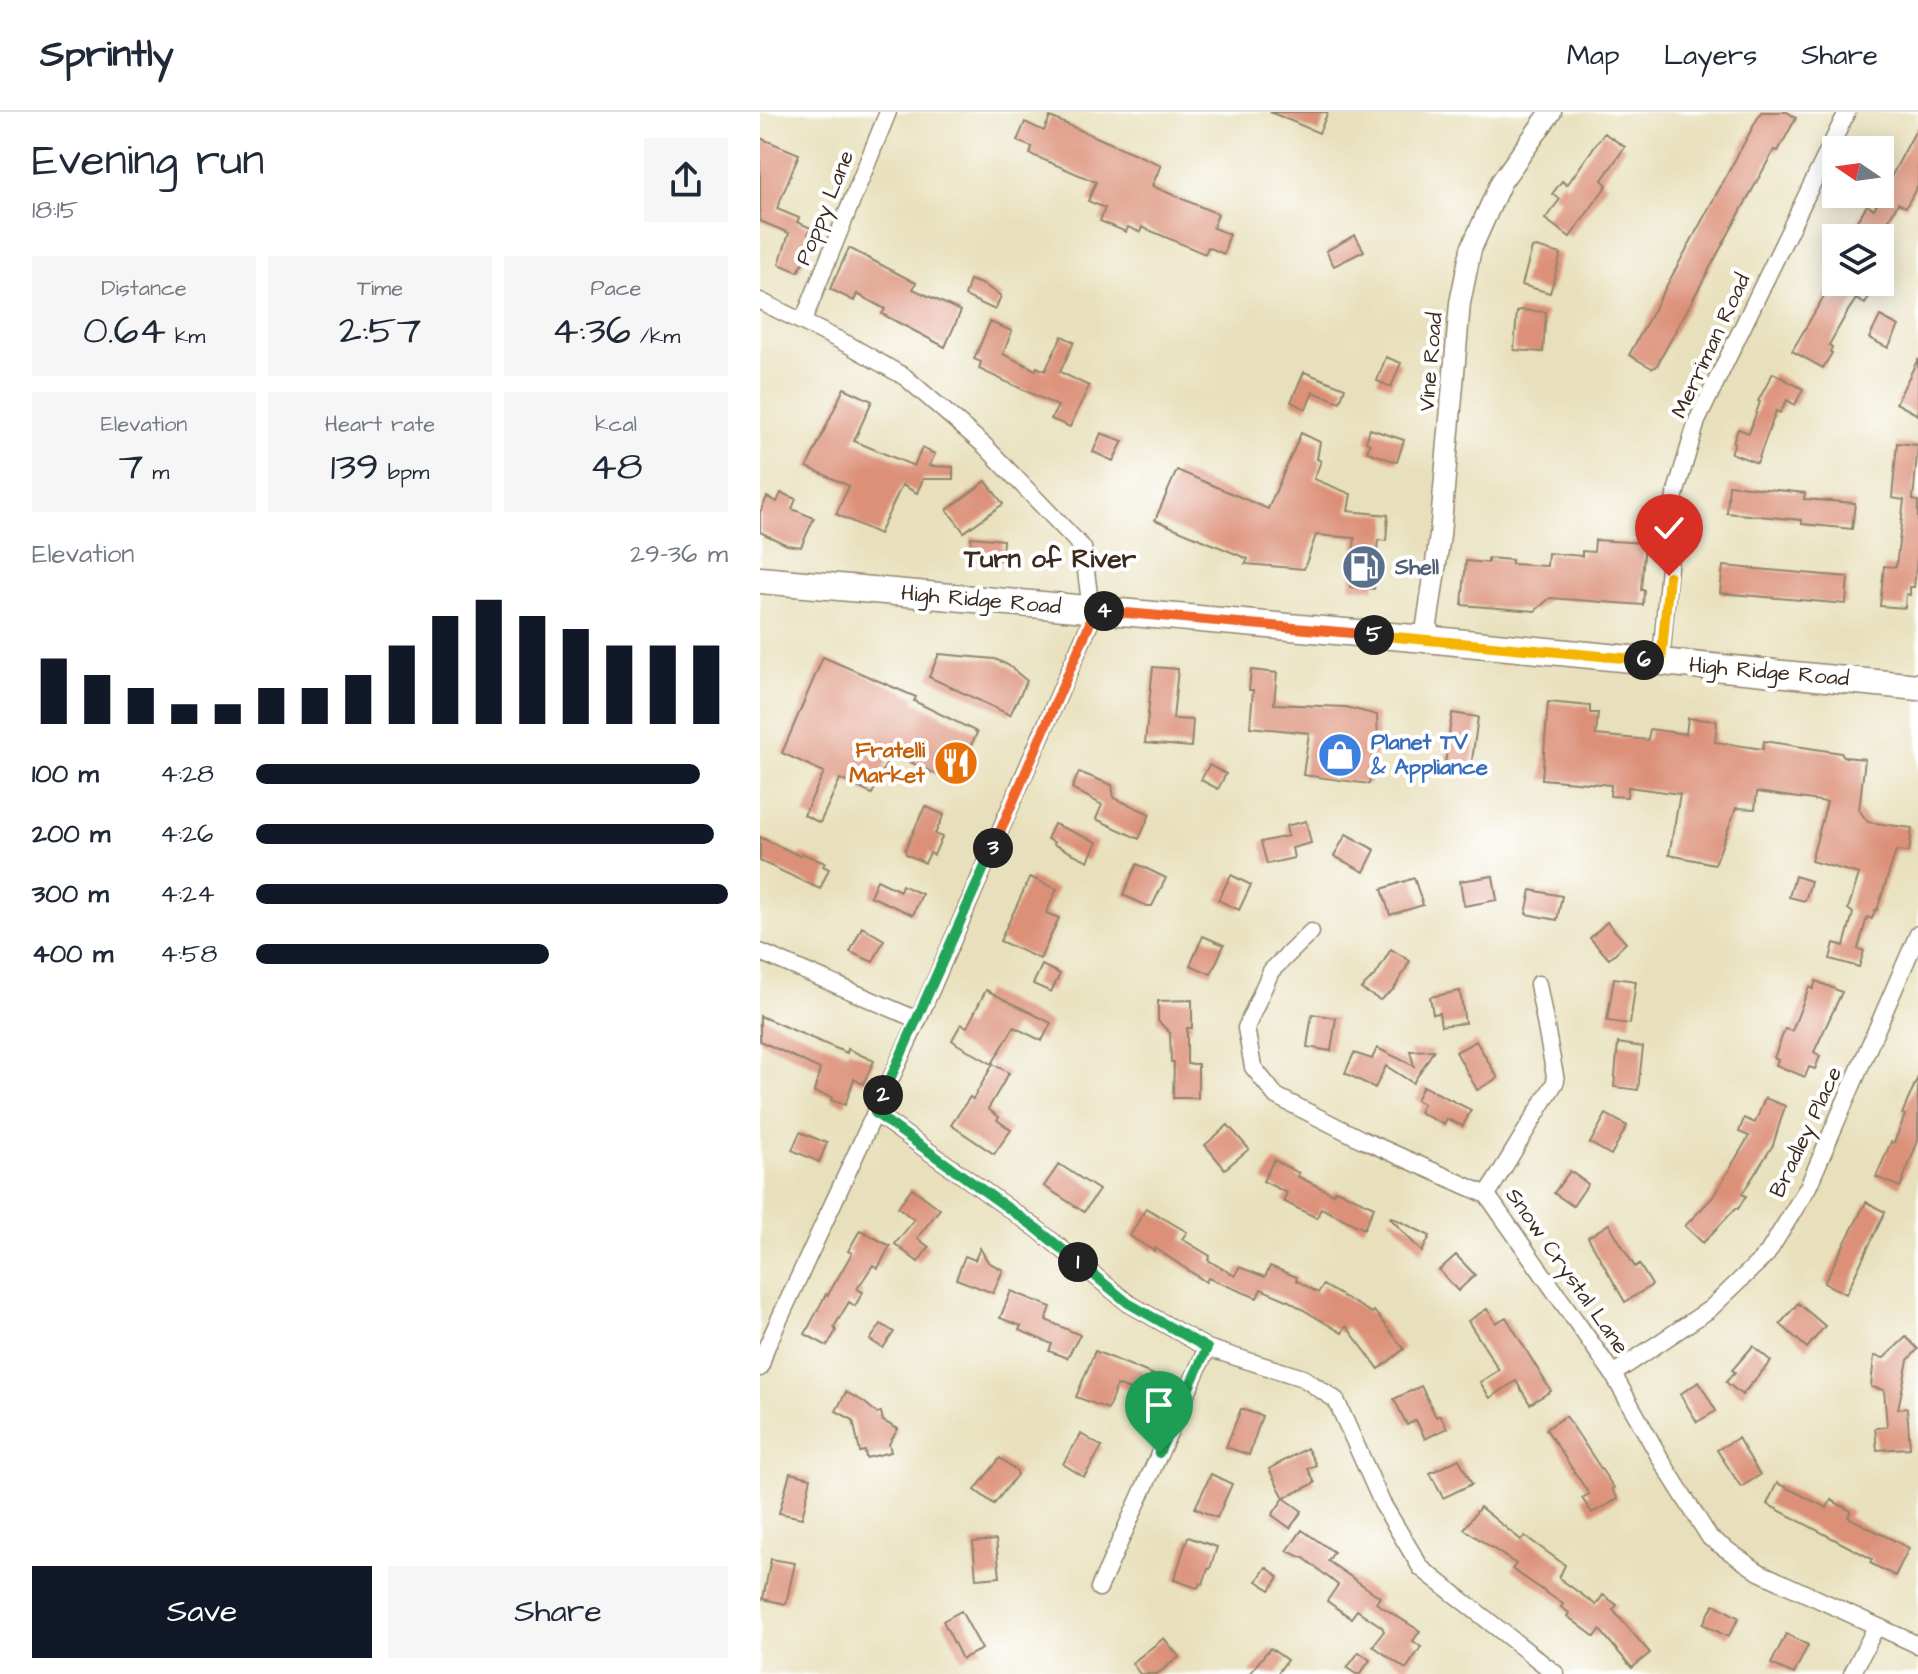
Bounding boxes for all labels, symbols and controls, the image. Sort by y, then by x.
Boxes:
text: Sprintly [40,29,173,81]
text: Map [1567,36,1620,75]
text: Layers [1664,36,1757,75]
text: Share [1801,36,1878,75]
text: Evening run [32,131,264,192]
north arrow [1822,136,1894,208]
map controls [1822,136,1894,296]
button: share [644,138,728,222]
street label: Poppy Lane [788,146,863,270]
text: 18:15 [32,192,78,228]
button: layers [1822,224,1894,296]
street label: Merriman Road [1664,269,1758,423]
text: Distance [101,273,187,304]
text: Time [357,273,403,304]
text: Pace [590,273,642,304]
text: 0.64 [83,304,166,359]
text: 2:57 [339,304,421,359]
text: 4:36 [552,304,631,359]
street label: Vine Road [1411,311,1451,413]
text: km [166,321,205,352]
text: /km [631,321,680,352]
text: Elevation [101,409,187,440]
text: Heart rate [325,409,435,440]
text: kcal [595,409,637,440]
text: 7 [119,440,143,495]
text: 139 [331,440,379,495]
text: 48 [589,440,643,495]
text: m [143,457,169,488]
text: bpm [379,457,429,488]
pin [1635,494,1703,576]
icon: check [1647,506,1691,550]
text: Elevation [32,536,134,572]
text: 29–36 m [630,536,728,572]
district label: Turn of River [963,541,1137,577]
fuel station icon: Shell [1340,543,1388,591]
place label: Shell [1394,552,1439,583]
street label: High Ridge Road [900,578,1062,623]
pin: 4 [1084,591,1124,631]
text: 4 [1097,595,1111,626]
pin: 5 [1354,615,1394,655]
text: 5 [1366,619,1382,650]
pin: 6 [1624,640,1664,680]
text: 6 [1637,644,1651,675]
street label: High Ridge Road [1688,650,1850,695]
place label: Planet TV & Appliance [1370,727,1488,783]
shop icon: Planet TV & Appliance [1316,731,1364,779]
place label: Fratelli Market [849,735,926,791]
restaurant icon: Fratelli Market [932,739,980,787]
text: 100 m [32,756,99,792]
text: 4:28 [160,756,214,792]
text: 200 m [32,816,110,852]
text: 4:26 [160,816,213,852]
pin: 3 [973,828,1013,868]
text: 3 [987,832,999,863]
text: 300 m [32,876,109,912]
text: 4:24 [160,876,215,912]
text: 400 m [32,936,113,972]
text: 4:58 [160,936,217,972]
street label: Bradley Place [1762,1061,1851,1203]
pin: 2 [863,1075,903,1115]
text: 2 [877,1079,889,1110]
street label: Snow Crystal Lane [1497,1182,1636,1361]
pin: 1 [1058,1242,1098,1282]
text: 1 [1077,1246,1079,1277]
pin [1125,1371,1193,1453]
icon: arrive [1137,1383,1181,1427]
button: Save [32,1566,372,1658]
button: Share [388,1566,728,1658]

